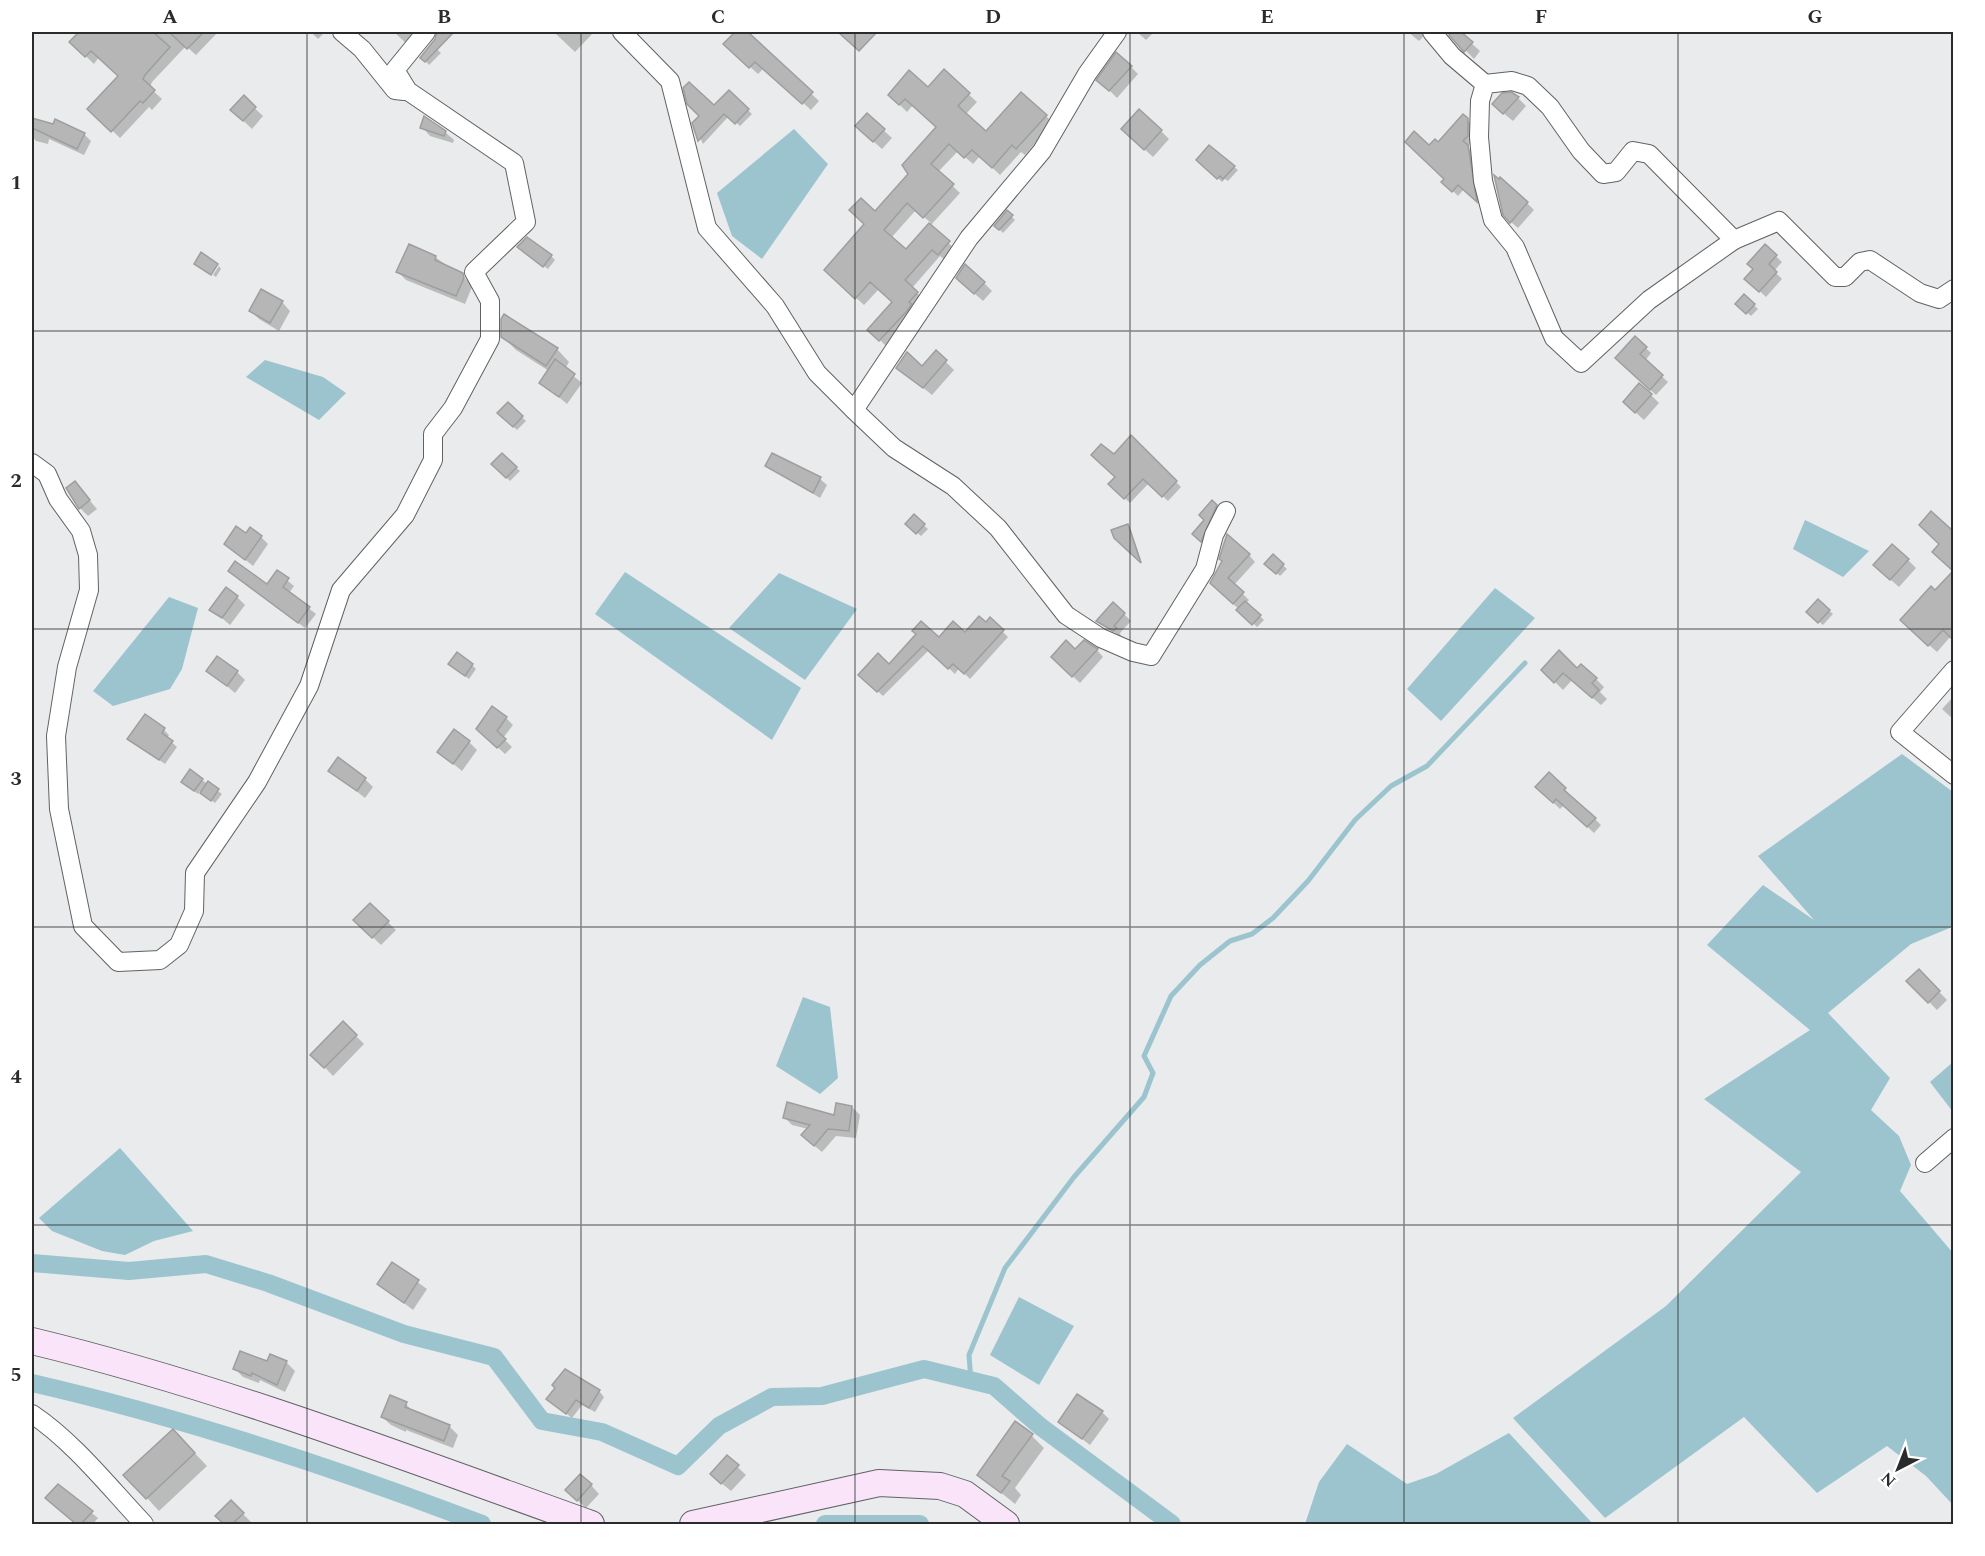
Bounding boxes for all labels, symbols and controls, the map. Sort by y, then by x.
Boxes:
text: A [162,2,178,32]
text: B [437,2,451,32]
text: C [711,2,725,32]
text: D [985,2,1001,32]
text: E [1260,2,1274,32]
text: F [1535,2,1547,32]
text: G [1807,2,1823,32]
text: 1 [10,168,22,198]
text: 2 [10,466,22,496]
text: 3 [10,764,22,794]
text: 4 [10,1062,22,1092]
text: 5 [10,1360,22,1390]
north arrow [1868,1439,1928,1499]
text: N [1876,1466,1902,1493]

